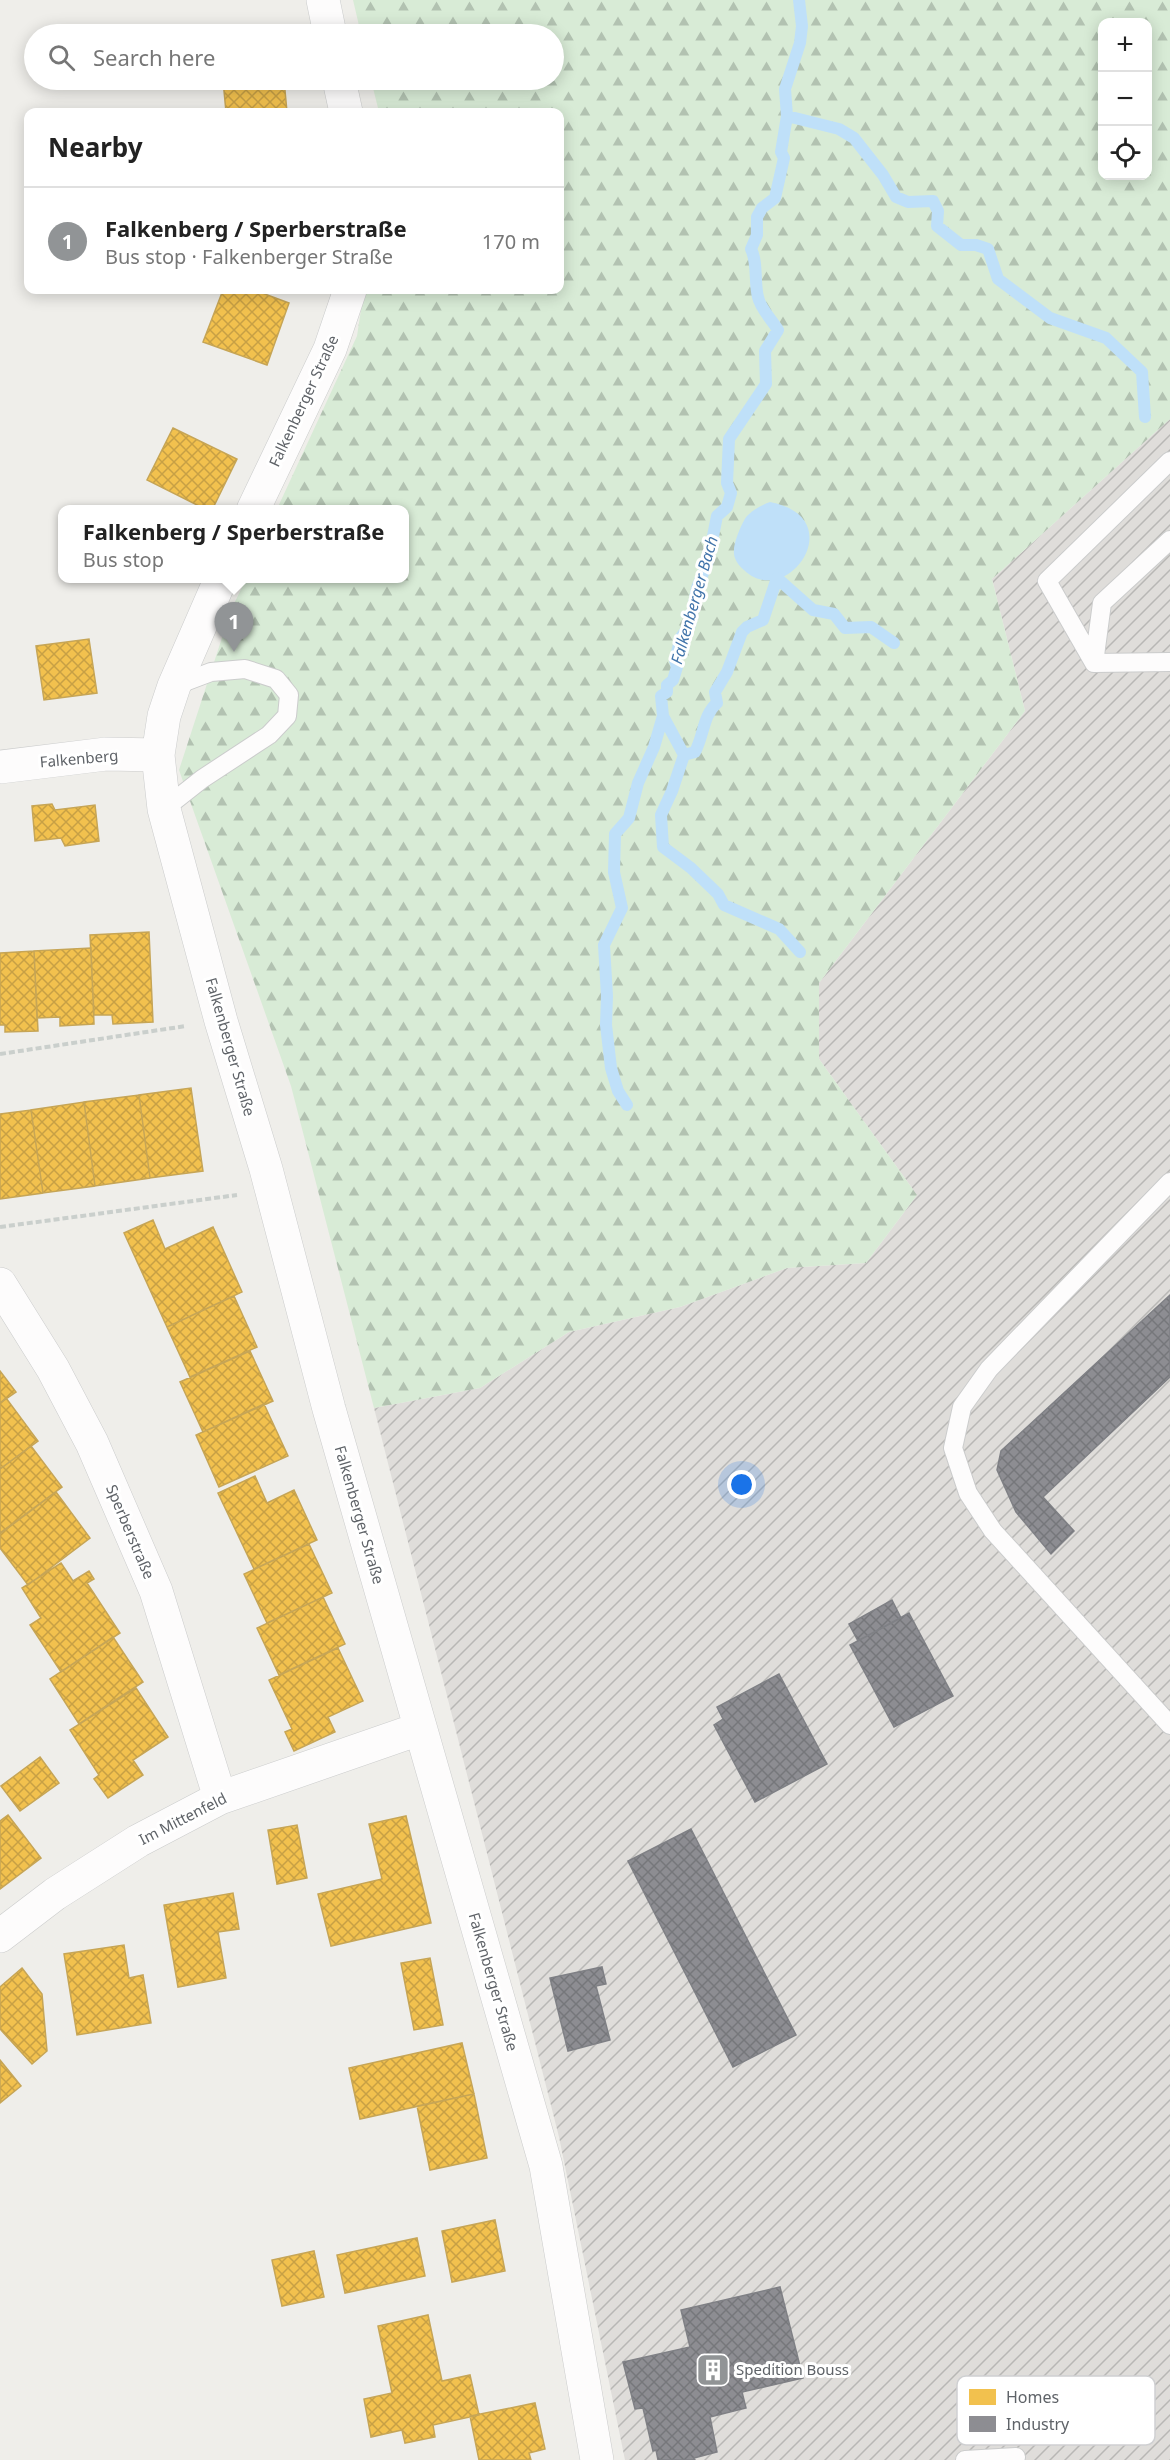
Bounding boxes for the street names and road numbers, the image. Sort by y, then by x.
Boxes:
street label: Falkenberger Straße [264,331,342,470]
street label: Falkenberg [39,745,119,771]
street label: Falkenberger Straße [202,975,260,1118]
street label: Falkenberger Straße [331,1443,389,1586]
street label: Sperberstraße [102,1481,160,1582]
street label: Im Mittenfeld [135,1787,230,1849]
street label: Falkenberger Straße [465,1910,523,2053]

